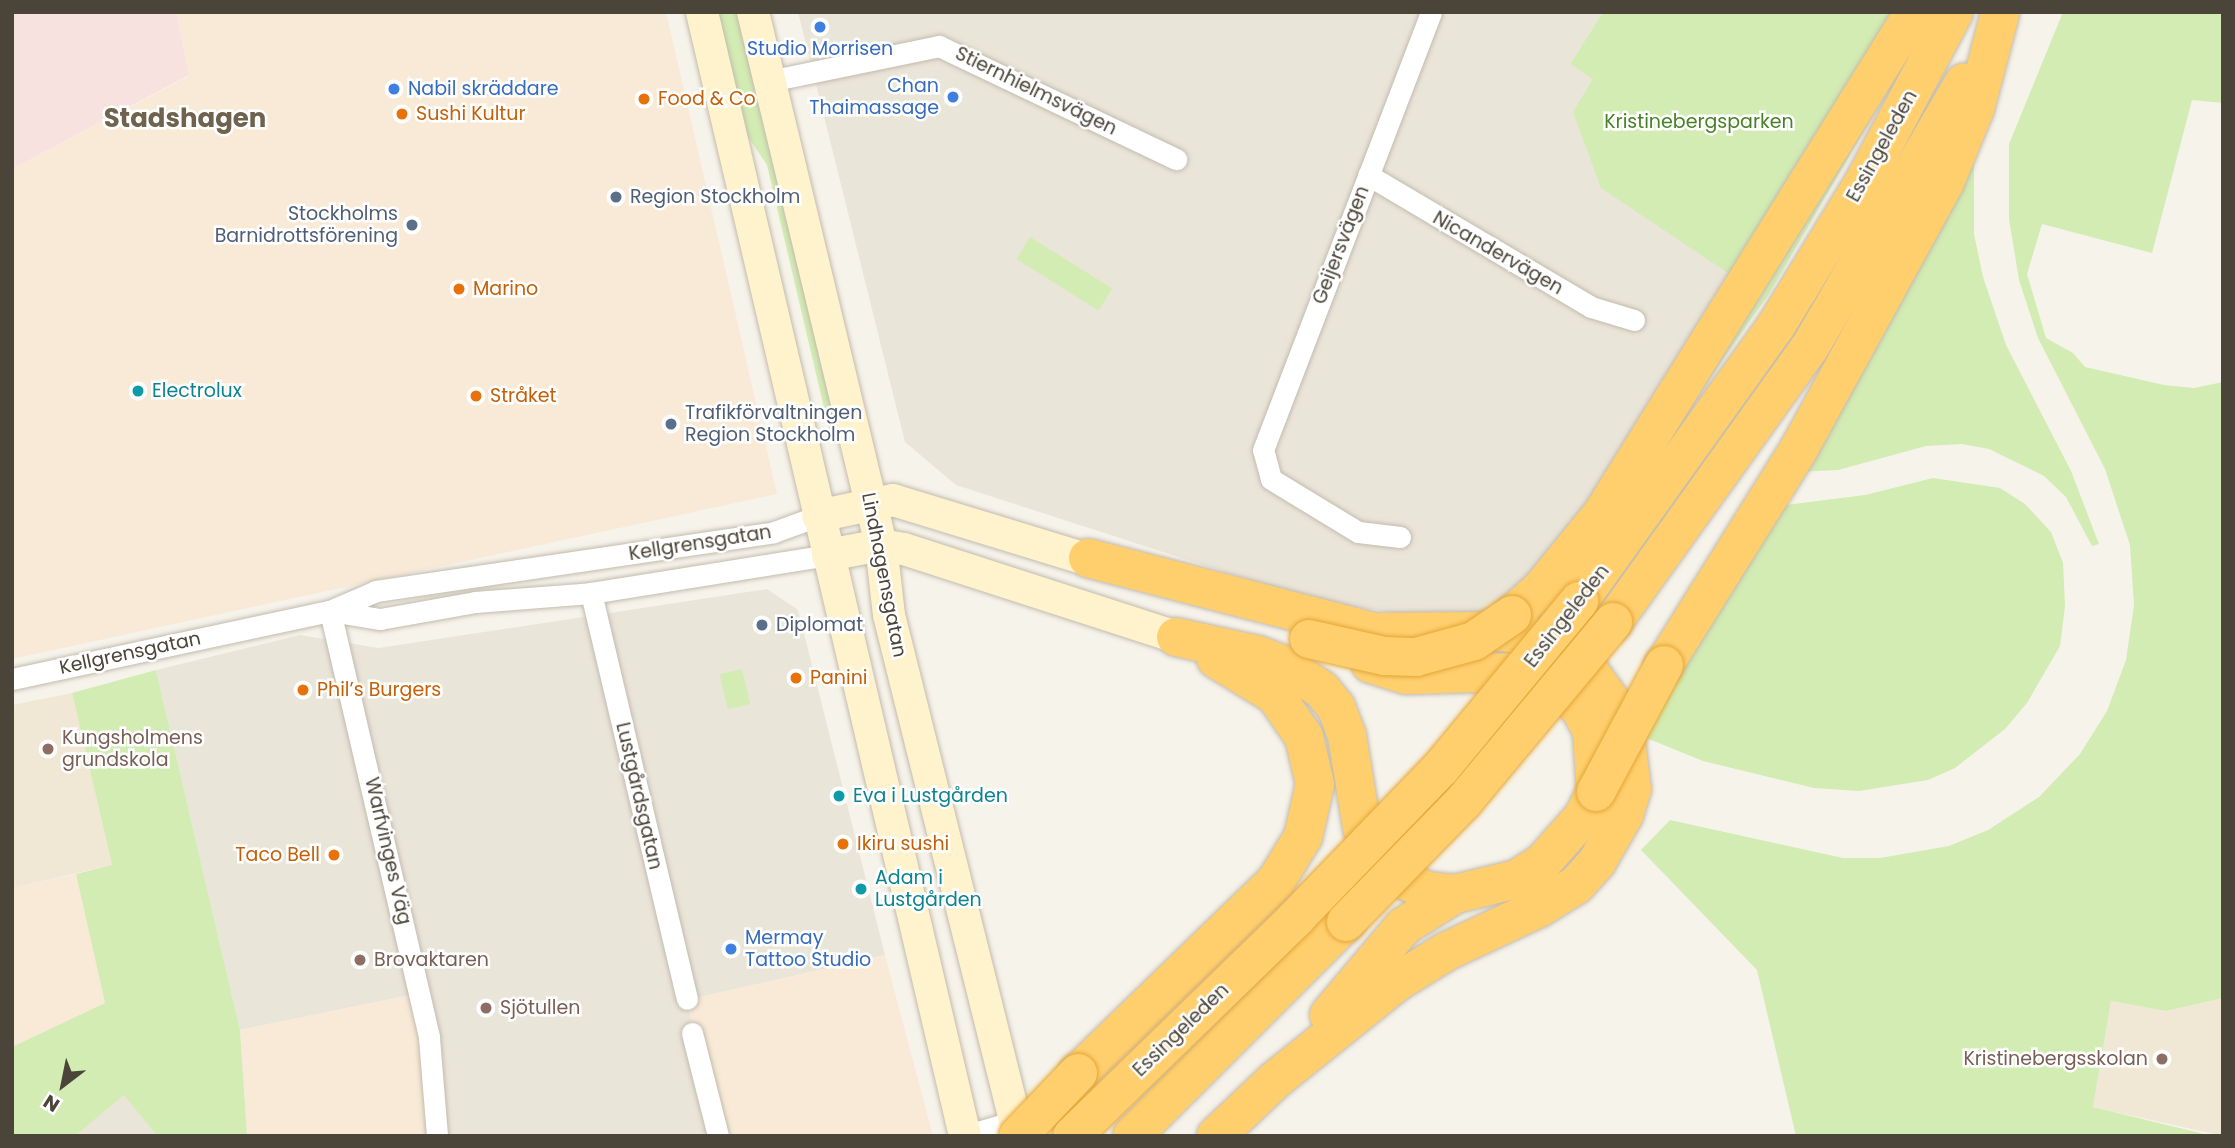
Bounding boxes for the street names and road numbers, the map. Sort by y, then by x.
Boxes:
street label: Stiernhielmsvägen [952,42,1120,140]
street label: Essingeleden [1842,86,1922,206]
street label: Geijersvägen [1308,183,1374,307]
street label: Nicandervägen [1429,206,1567,300]
street label: Lindhagensgatan [857,491,911,659]
street label: Kellgrensgatan [627,520,773,566]
street label: Essingeleden [1520,560,1614,672]
street label: Kellgrensgatan [57,627,203,679]
street label: Lustgårdsgatan [611,720,667,872]
street label: Warfvinges Väg [360,775,416,927]
street label: Essingeleden [1128,979,1234,1081]

